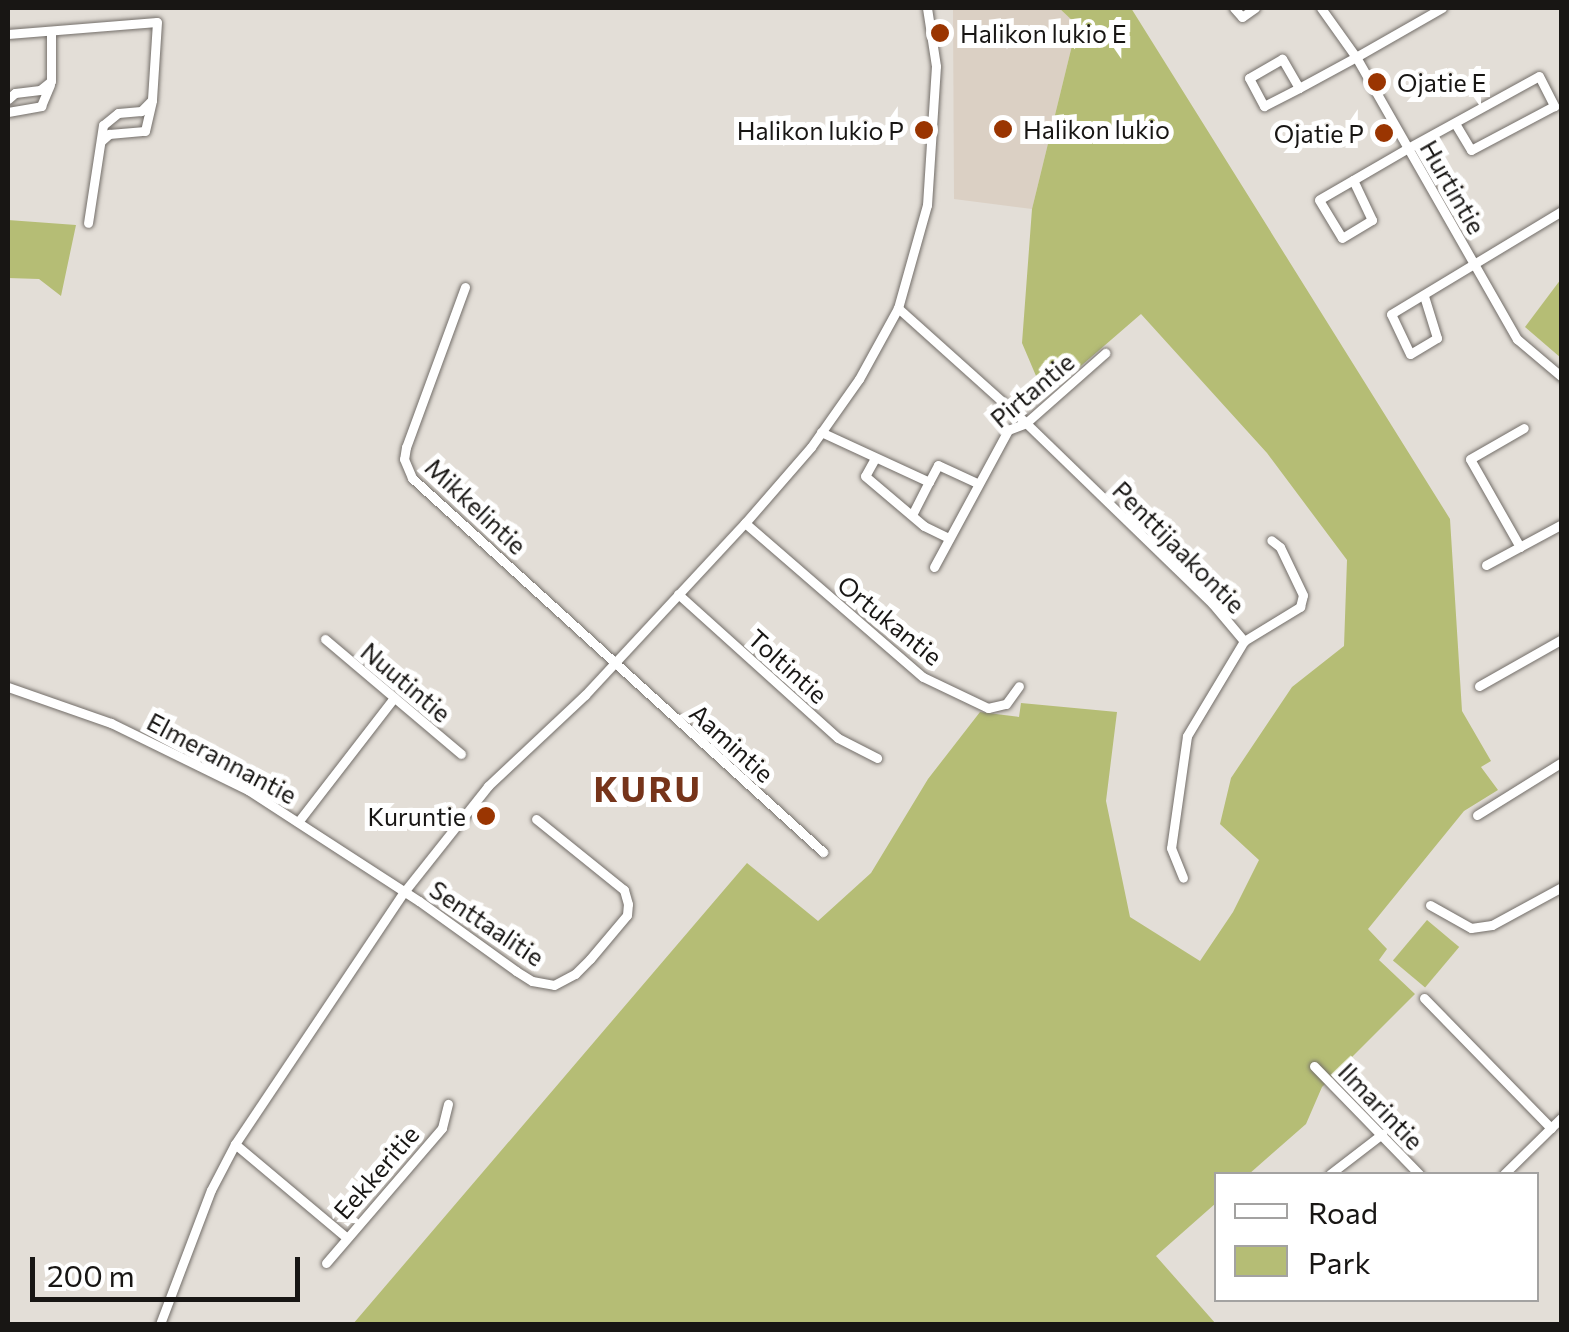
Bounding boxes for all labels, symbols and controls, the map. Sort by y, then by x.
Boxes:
place label: Halikon lukio E [960,18,1126,48]
marker: Halikon lukio E [929,22,951,44]
place label: Ojatie E [1397,67,1486,97]
marker: Ojatie E [1366,71,1388,93]
place label: Halikon lukio [1023,114,1170,144]
place label: Halikon lukio P [737,115,904,145]
marker: Halikon lukio [992,118,1014,140]
place label: Ojatie P [1274,118,1364,148]
marker: Halikon lukio P [913,119,935,141]
marker: Ojatie P [1373,122,1395,144]
street label: Hurtintie [1414,135,1492,239]
street label: Pirtantie [984,346,1080,434]
street label: Mikkelintie [419,452,533,560]
street label: Penttijaakontie [1107,475,1251,619]
street label: Ortukantie [832,569,948,671]
street label: Toltintie [742,623,834,709]
street label: Nuutintie [355,636,457,728]
street label: Aamintie [684,698,780,788]
street label: Elmerannantie [142,706,302,810]
district label: KURU [594,767,702,809]
place label: Kuruntie [367,801,466,831]
marker: Kuruntie [475,805,497,827]
street label: Senttaalitie [424,874,550,972]
street label: Ilmarintie [1332,1056,1430,1156]
street label: Eekkeritie [327,1119,425,1225]
legend [1214,1172,1539,1302]
text: Road [1308,1193,1378,1230]
scale bar [35,1237,305,1299]
text: Park [1308,1243,1371,1280]
text: 200 m [47,1256,135,1293]

